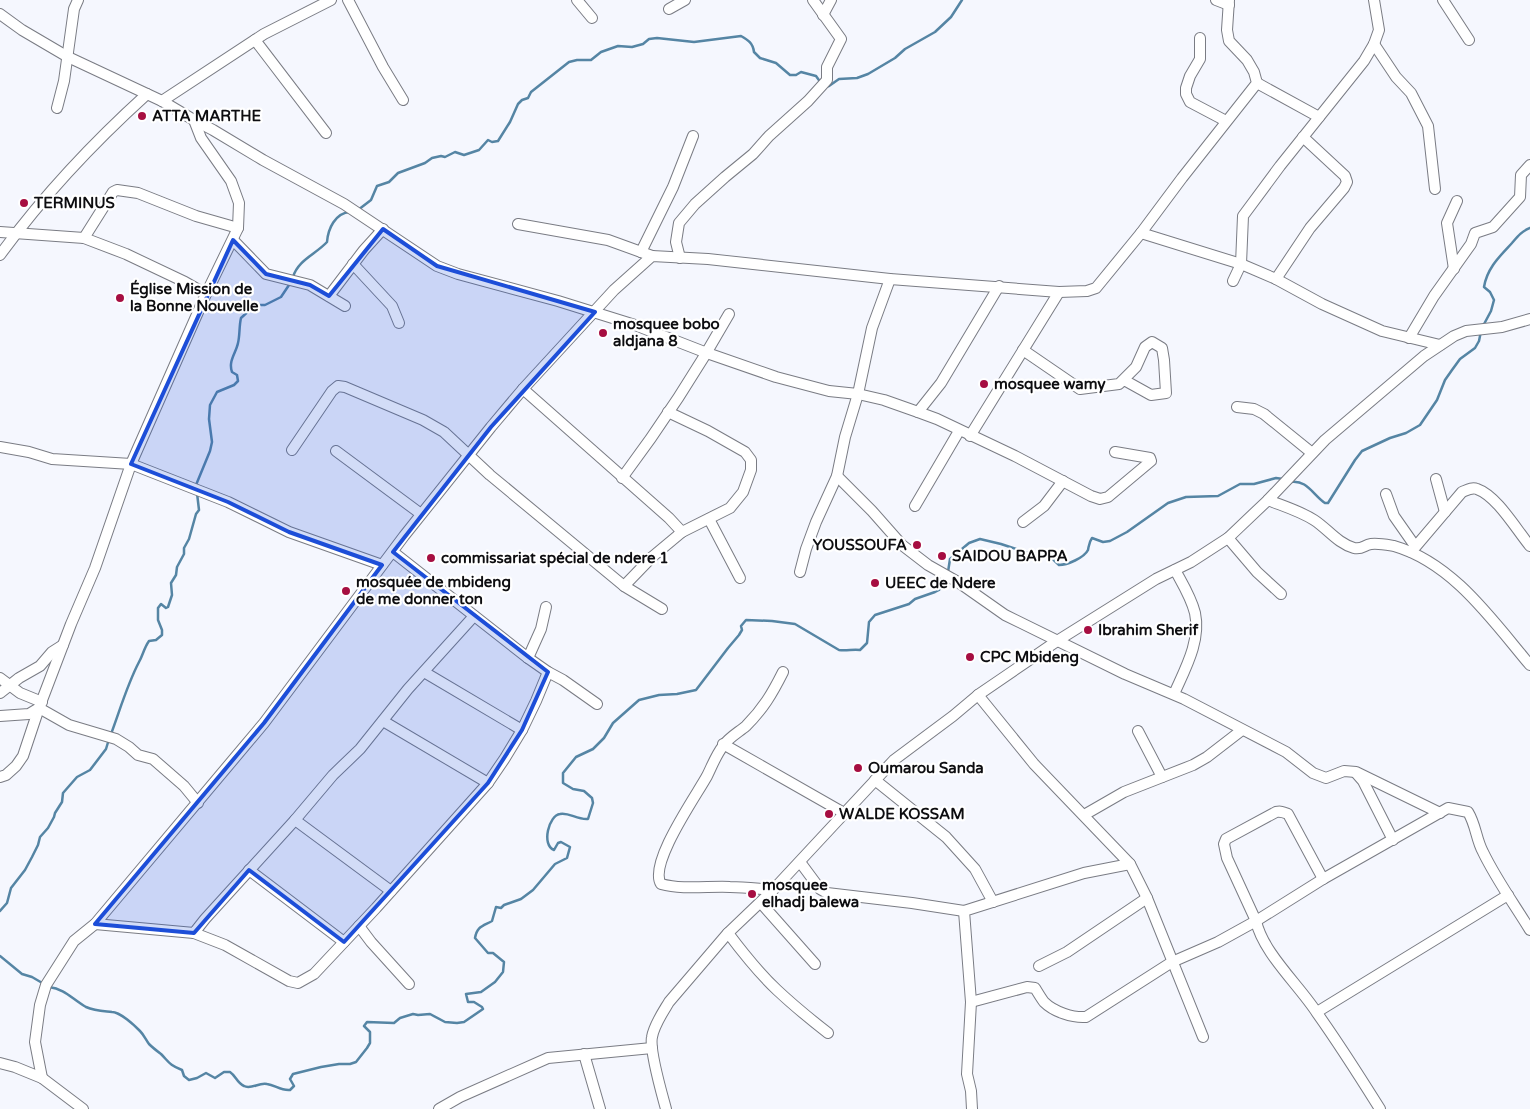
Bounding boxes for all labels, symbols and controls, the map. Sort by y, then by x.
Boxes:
place label: ATTA MARTHE [152,107,262,125]
marker: ATTA MARTHE [136,110,148,122]
place label: TERMINUS [33,194,115,212]
marker: TERMINUS [18,197,30,209]
place label: Église Mission de la Bonne Nouvelle [130,279,259,315]
marker: Église Mission de la Bonne Nouvelle [114,292,126,304]
place label: mosquee bobo aldjana 8 [613,315,720,351]
marker: mosquee bobo aldjana 8 [597,327,609,339]
place label: mosquee wamy [994,375,1105,394]
marker: mosquee wamy [978,378,990,390]
place label: YOUSSOUFA [813,536,907,554]
marker: YOUSSOUFA [911,539,923,551]
place label: SAIDOU BAPPA [952,547,1068,565]
place label: commissariat spécial de ndere 1 [441,549,669,568]
marker: SAIDOU BAPPA [936,550,948,562]
marker: commissariat spécial de ndere 1 [425,552,437,564]
place label: mosquée de mbideng de me donner ton [356,573,511,608]
place label: UEEC de Ndere [885,574,996,592]
marker: UEEC de Ndere [869,577,881,589]
marker: mosquée de mbideng de me donner ton [340,585,352,597]
place label: Ibrahim Sherif [1098,621,1199,639]
marker: Ibrahim Sherif [1082,624,1094,636]
place label: CPC Mbideng [980,648,1079,667]
marker: CPC Mbideng [964,651,976,663]
place label: Oumarou Sanda [868,759,984,777]
marker: Oumarou Sanda [852,762,864,774]
place label: WALDE KOSSAM [839,805,965,823]
marker: WALDE KOSSAM [823,808,835,820]
place label: mosquee elhadj balewa [762,876,859,912]
marker: mosquee elhadj balewa [746,888,758,900]

